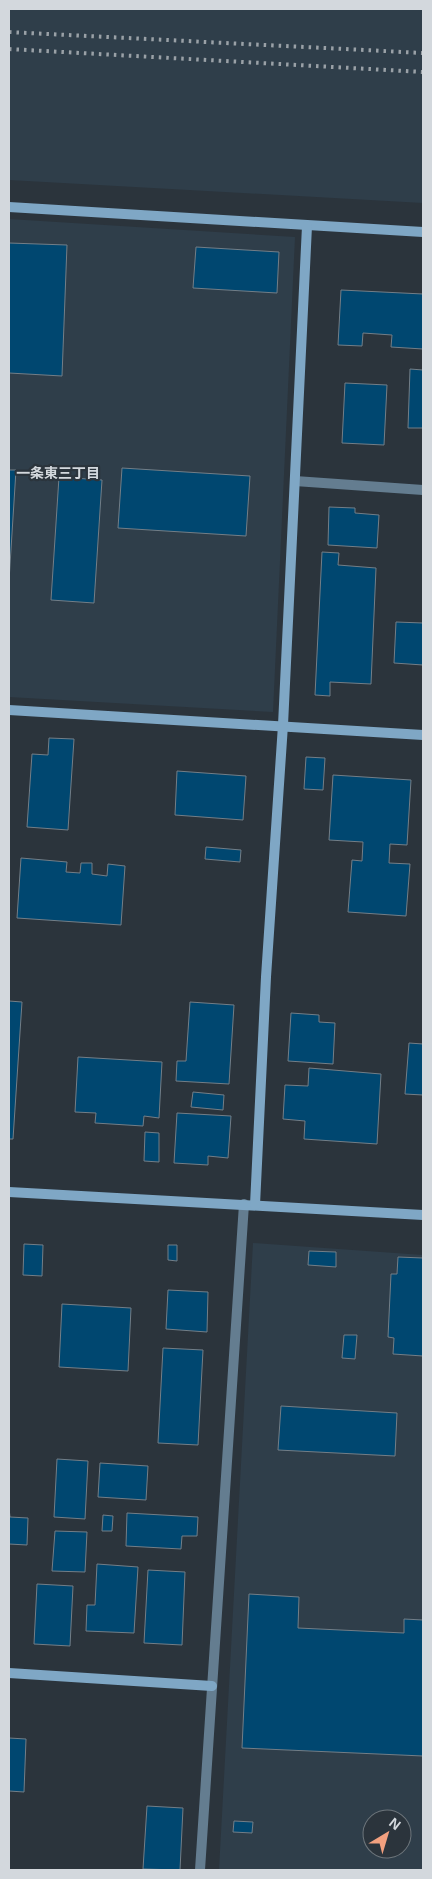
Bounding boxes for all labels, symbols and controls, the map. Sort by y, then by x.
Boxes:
district label: 一条東三丁目 [16,465,100,481]
north arrow [362,1809,412,1859]
text: N [386,1814,404,1833]

